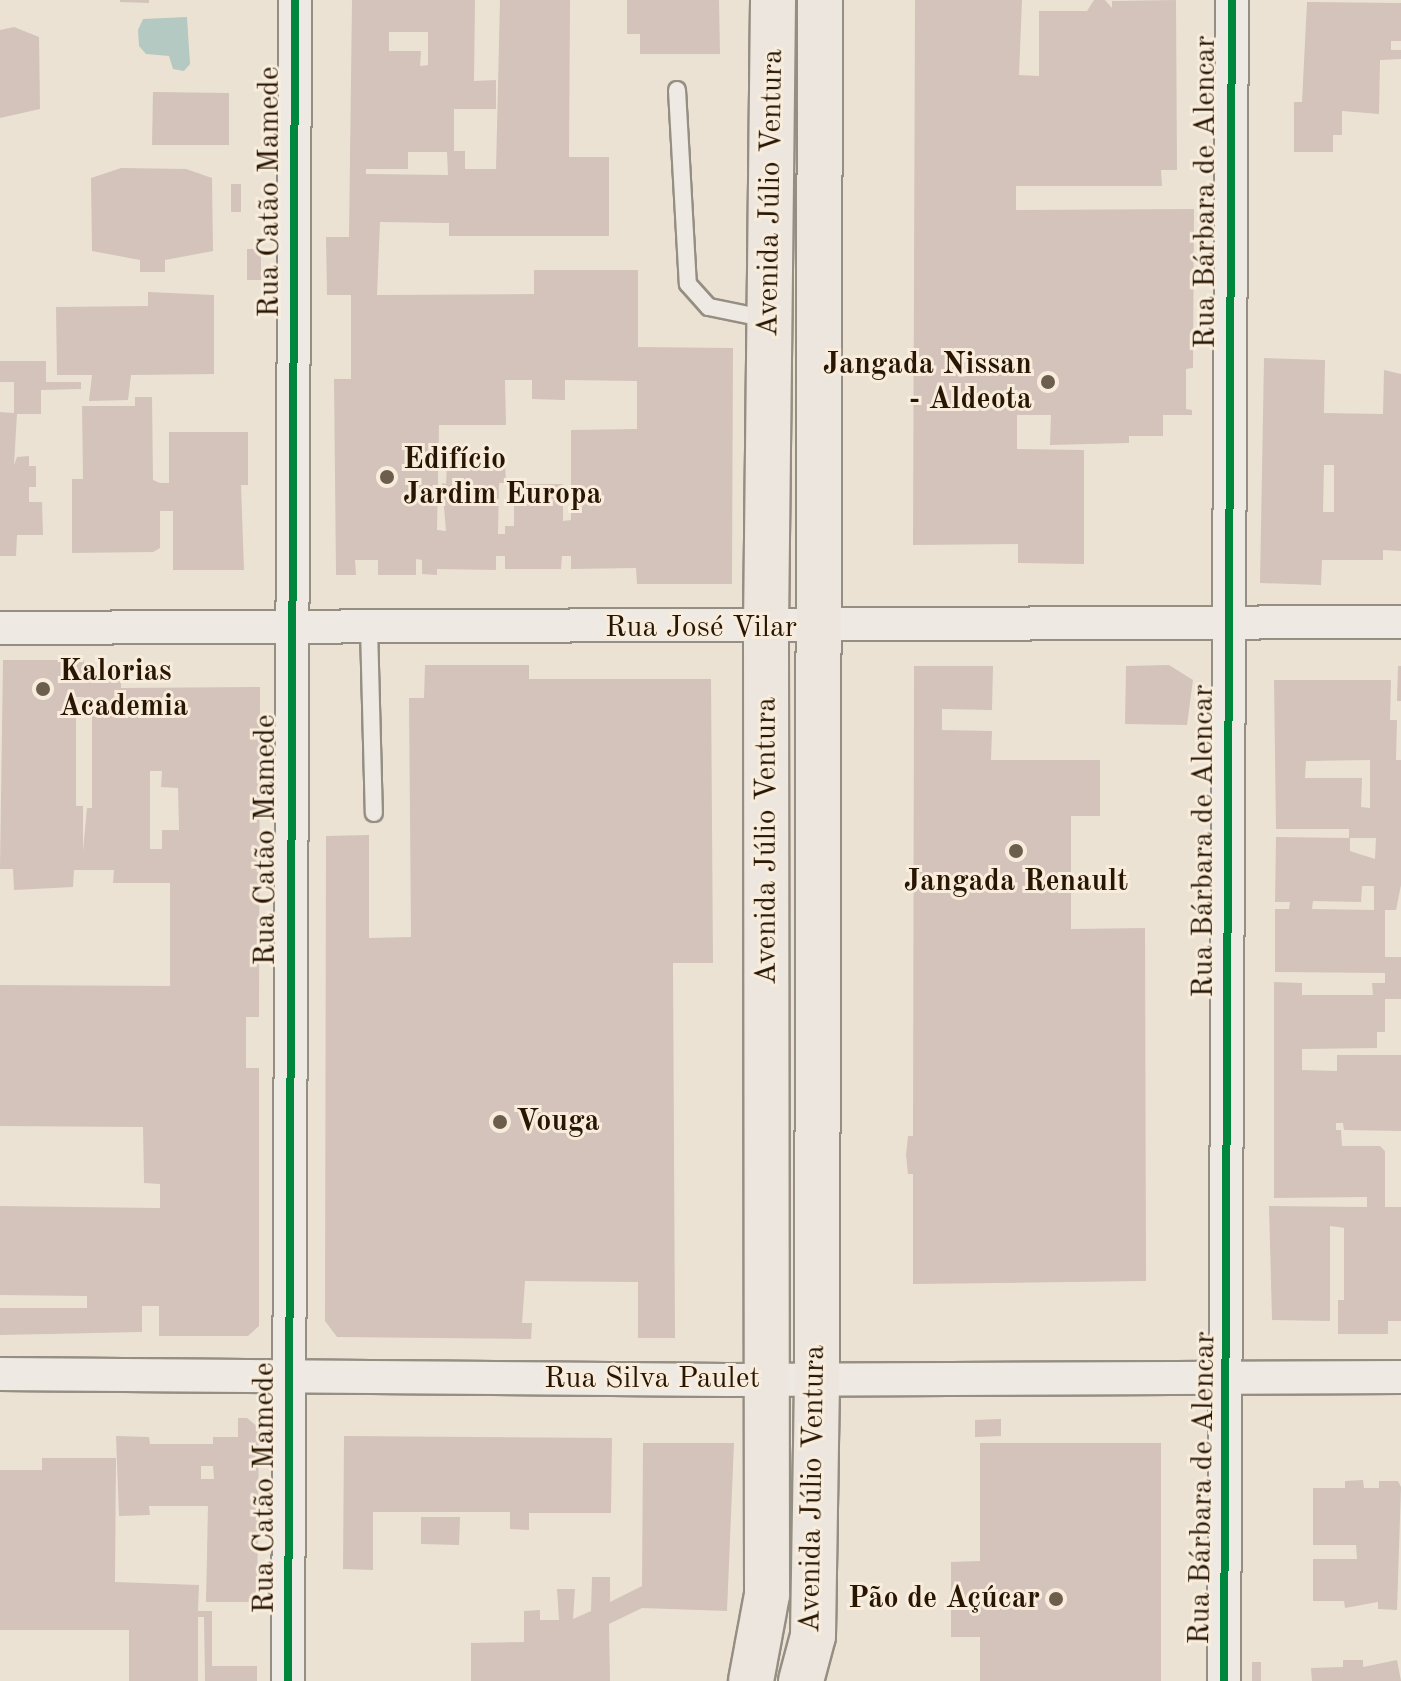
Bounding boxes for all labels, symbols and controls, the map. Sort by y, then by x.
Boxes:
street label: Rua Bárbara de Alencar [1188,35,1224,349]
street label: Avenida Júlio Ventura [750,49,792,337]
street label: Rua Catão Mamede [252,66,288,318]
place label: Jangada Nissan - Aldeota [823,347,1032,418]
marker: Jangada Nissan - Aldeota [1039,373,1057,391]
place label: Edifício Jardim Europa [403,442,602,512]
marker: Edifício Jardim Europa [378,468,396,486]
street label: Rua José Vilar [605,610,797,646]
place label: Kalorias Academia [59,654,188,724]
marker: Kalorias Academia [34,680,52,698]
street label: Rua Bárbara de Alencar [1186,684,1222,998]
street label: Avenida Júlio Ventura [749,697,785,985]
street label: Rua Catão Mamede [248,714,284,966]
marker: Jangada Renault [1007,842,1025,860]
place label: Jangada Renault [904,864,1128,900]
place label: Vouga [516,1104,600,1140]
marker: Vouga [491,1113,509,1131]
street label: Rua Bárbara de Alencar [1182,1331,1224,1645]
street label: Avenida Júlio Ventura [792,1345,834,1633]
street label: Rua Silva Paulet [544,1361,760,1397]
street label: Rua Catão Mamede [247,1362,283,1614]
place label: Pão de Açúcar [848,1581,1040,1617]
marker: Pão de Açúcar [1047,1590,1065,1608]

